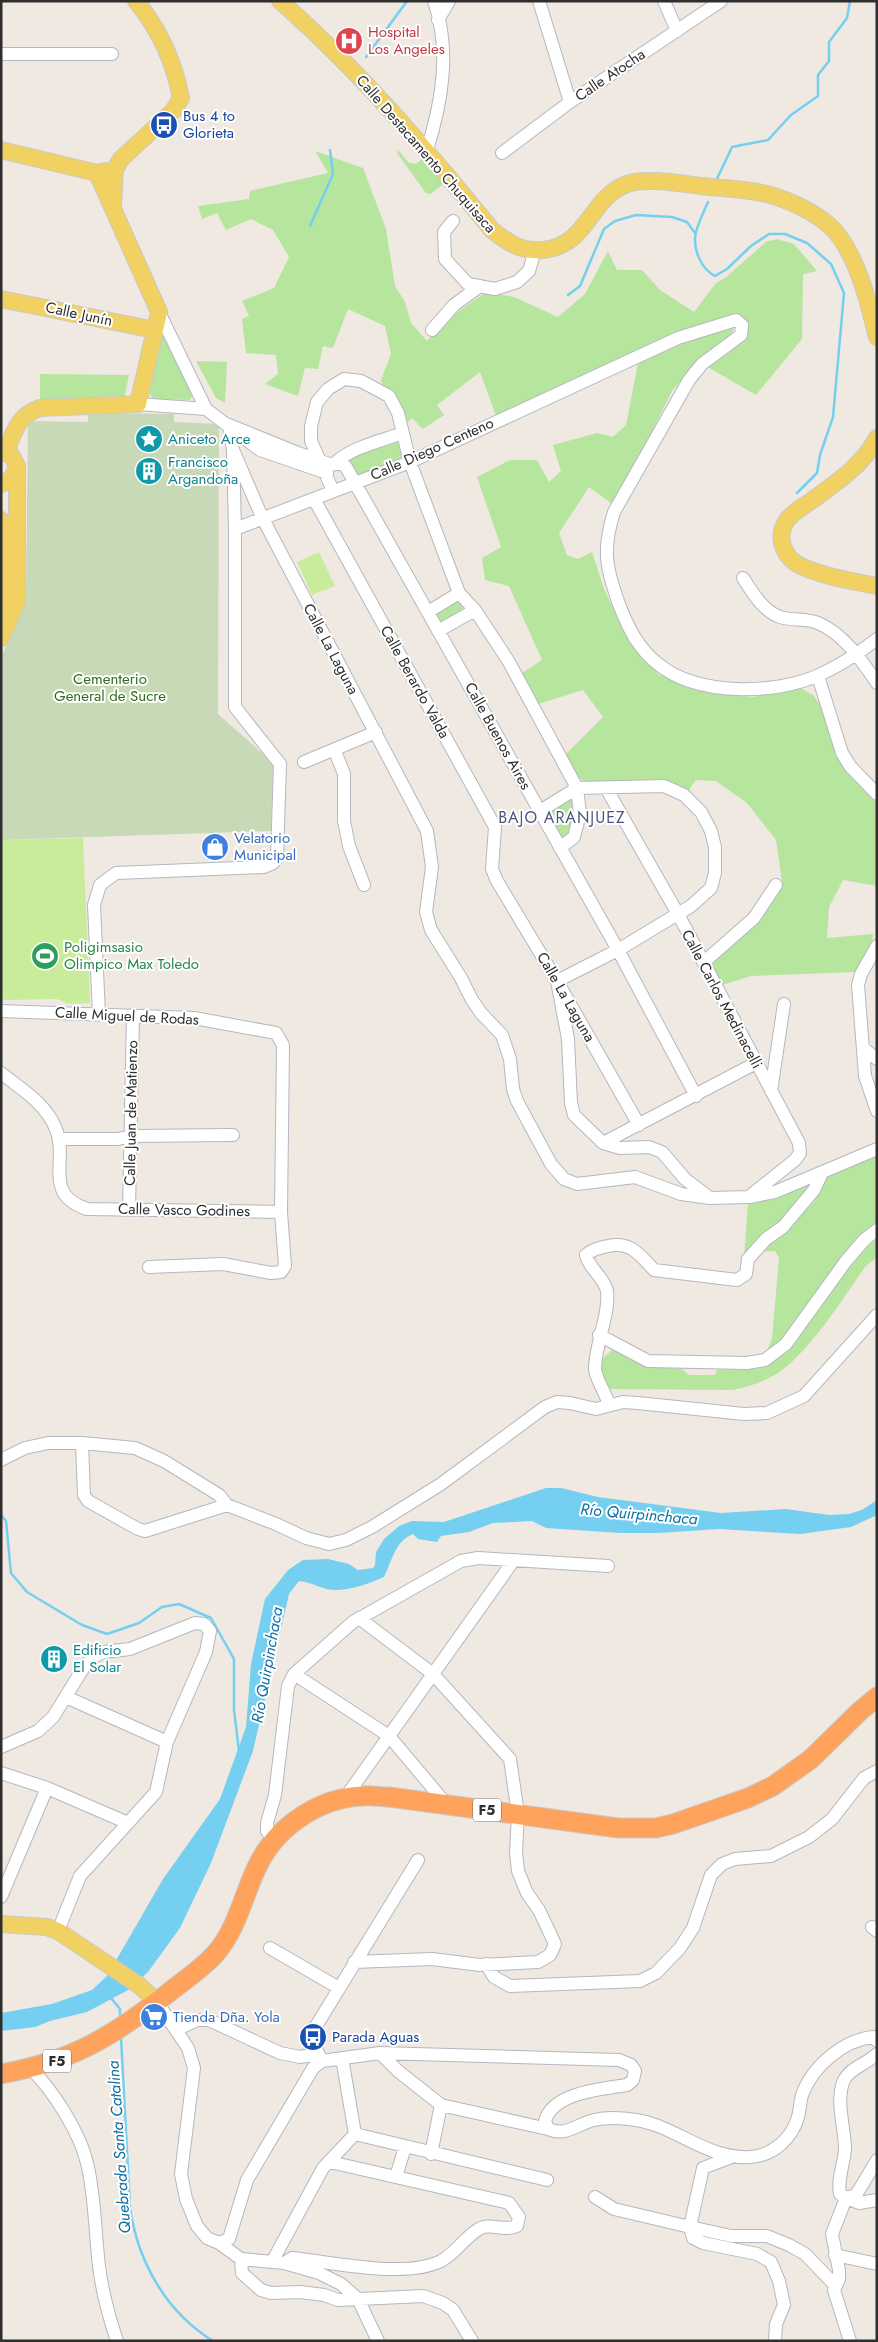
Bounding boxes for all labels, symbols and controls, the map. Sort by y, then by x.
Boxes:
place label: Hospital Los Angeles [368,21,445,60]
hospital icon: Hospital Los Angeles [334,26,364,56]
street label: Calle Atocha [570,43,650,107]
street label: Calle Destacamento Chuquisaca [351,70,501,238]
place label: Bus 4 to Glorieta [183,105,235,144]
bus stop icon: Bus 4 to Glorieta [149,110,179,140]
street label: Calle Junín [44,296,114,332]
street label: Calle Diego Centeno [367,412,497,486]
place icon: Aniceto Arce [134,424,164,454]
place label: Aniceto Arce [168,428,251,450]
place label: Francisco Argandoña [168,451,238,490]
building icon: Francisco Argandoña [134,456,164,486]
street label: Calle La Laguna [298,599,364,699]
street label: Calle Berardo Valda [375,621,455,743]
park label: Cementerio General de Sucre [54,668,166,707]
street label: Calle Buenos Aires [459,678,537,794]
district label: BAJO ARANJUEZ [498,806,626,829]
place label: Velatorio Municipal [234,827,296,866]
shop icon: Velatorio Municipal [200,832,230,862]
street label: Calle Carlos Medinacelli [676,926,768,1072]
place label: Poligimsasio Olimpico Max Toledo [64,936,199,975]
sports icon: Poligimsasio Olimpico Max Toledo [30,941,60,971]
street label: Calle La Laguna [531,948,601,1046]
street label: Calle Miguel de Rodas [55,1001,199,1031]
street label: Calle Juan de Matienzo [119,1040,143,1186]
street label: Calle Vasco Godines [118,1198,250,1222]
water label: Río Quirpinchaca [579,1497,699,1531]
water label: Río Quirpinchaca [245,1605,289,1725]
place label: Edificio El Solar [73,1639,122,1678]
building icon: Edificio El Solar [39,1644,69,1674]
road number: F5 [473,1798,501,1822]
supermarket icon: Tienda Dña. Yola [139,2002,169,2032]
place label: Tienda Dña. Yola [173,2006,280,2028]
bus stop icon: Parada Aguas [298,2022,328,2052]
place label: Parada Aguas [332,2026,419,2048]
road number: F5 [43,2050,71,2072]
water label: Quebrada Santa Catalina [101,2060,137,2234]

